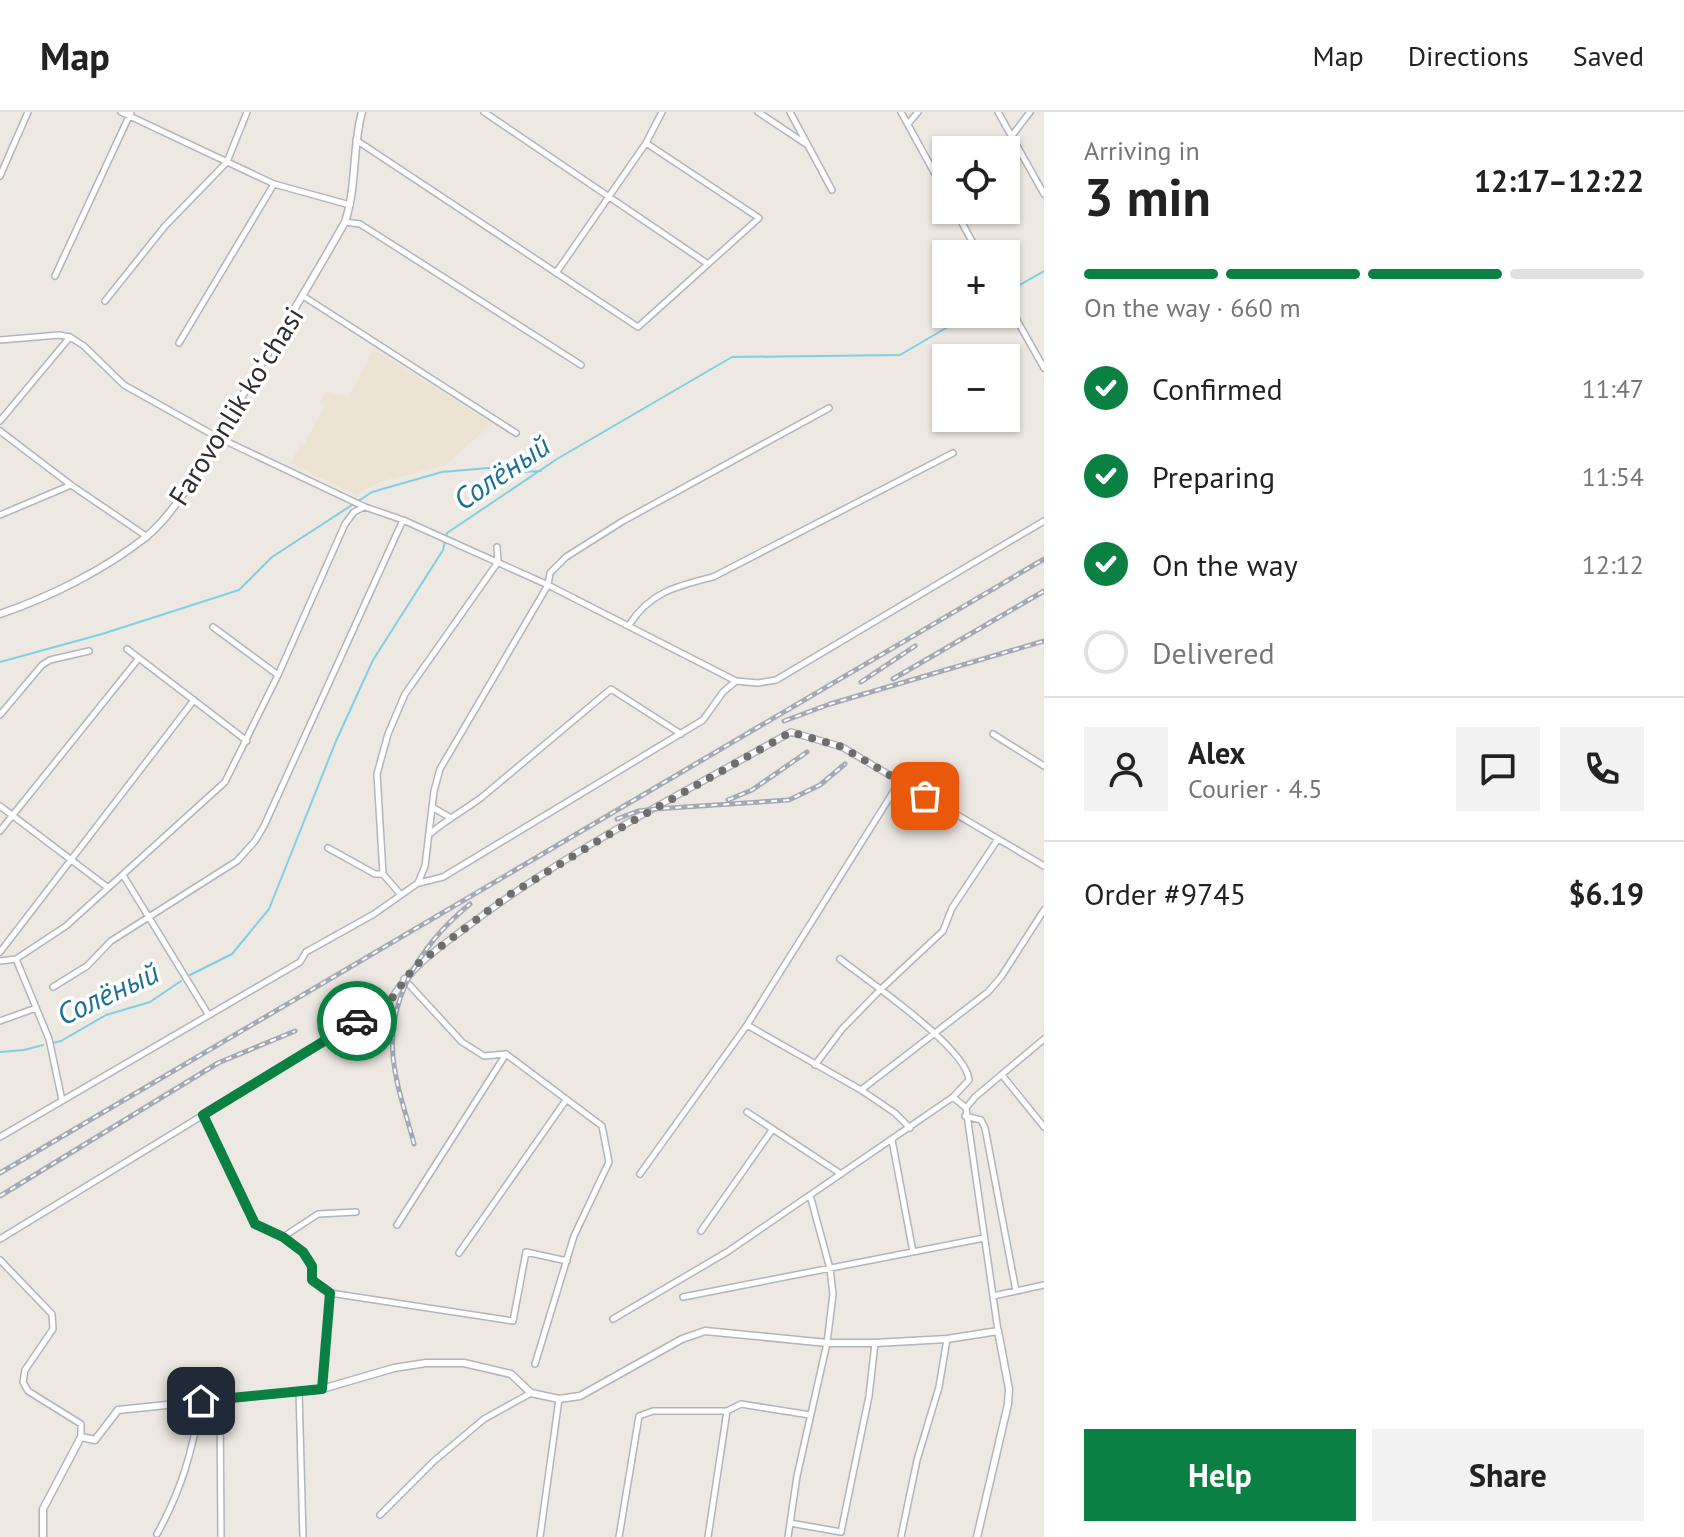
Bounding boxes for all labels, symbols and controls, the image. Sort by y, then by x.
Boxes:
text: Map [40,31,110,80]
text: Map [1313,37,1364,74]
text: Directions [1408,37,1529,74]
text: Saved [1573,37,1644,74]
text: Arriving in [1084,134,1200,167]
map controls [932,136,1020,432]
button: locate [932,136,1020,224]
text: 12:17–12:22 [1474,161,1644,200]
text: 3 min [1084,163,1211,230]
button: + [932,240,1020,328]
text: On the way · 660 m [1084,291,1301,324]
street label: Farovonlik koʻchasi [160,300,311,512]
button: − [932,344,1020,432]
icon: check [1084,366,1128,410]
text: Confirmed [1152,369,1283,408]
text: 11:47 [1582,372,1644,405]
water label: Солёный [445,425,557,518]
icon: check [1084,454,1128,498]
text: Preparing [1152,457,1275,496]
text: 11:54 [1582,460,1644,493]
icon: check [1084,542,1128,586]
text: On the way [1152,545,1298,584]
text: 12:12 [1582,548,1644,581]
text: Delivered [1152,633,1275,672]
button: person [1084,727,1168,811]
button: chat [1456,727,1540,811]
button: phone [1560,727,1644,811]
text: Alex [1188,733,1245,772]
pin [891,762,959,830]
text: Courier · 4.5 [1188,772,1322,805]
icon: bag [903,774,947,818]
text: Order #9745 [1084,874,1246,913]
text: $6.19 [1569,874,1644,913]
water label: Солёный [50,952,165,1033]
courier [317,981,397,1061]
icon: car [335,999,379,1043]
pin [167,1367,235,1435]
icon: home [179,1379,223,1423]
button: Help [1084,1429,1356,1521]
button: Share [1372,1429,1644,1521]

